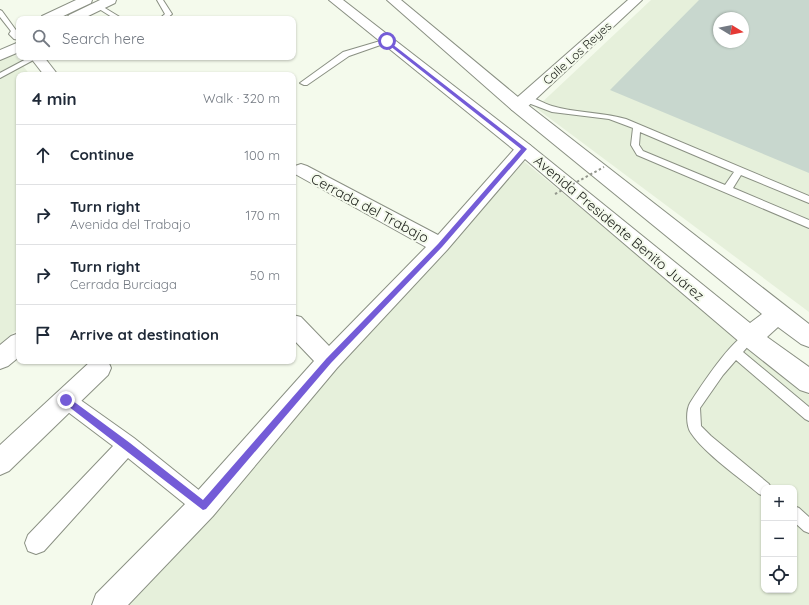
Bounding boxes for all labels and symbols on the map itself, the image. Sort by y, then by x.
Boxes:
north arrow [713,12,749,48]
street label: Calle Los Reyes [540,18,615,88]
route start [378,32,396,50]
street label: Avenida Presidente Benito Juárez [530,151,708,305]
street label: Cerrada del Trabajo [308,169,432,247]
route end [57,391,75,409]

